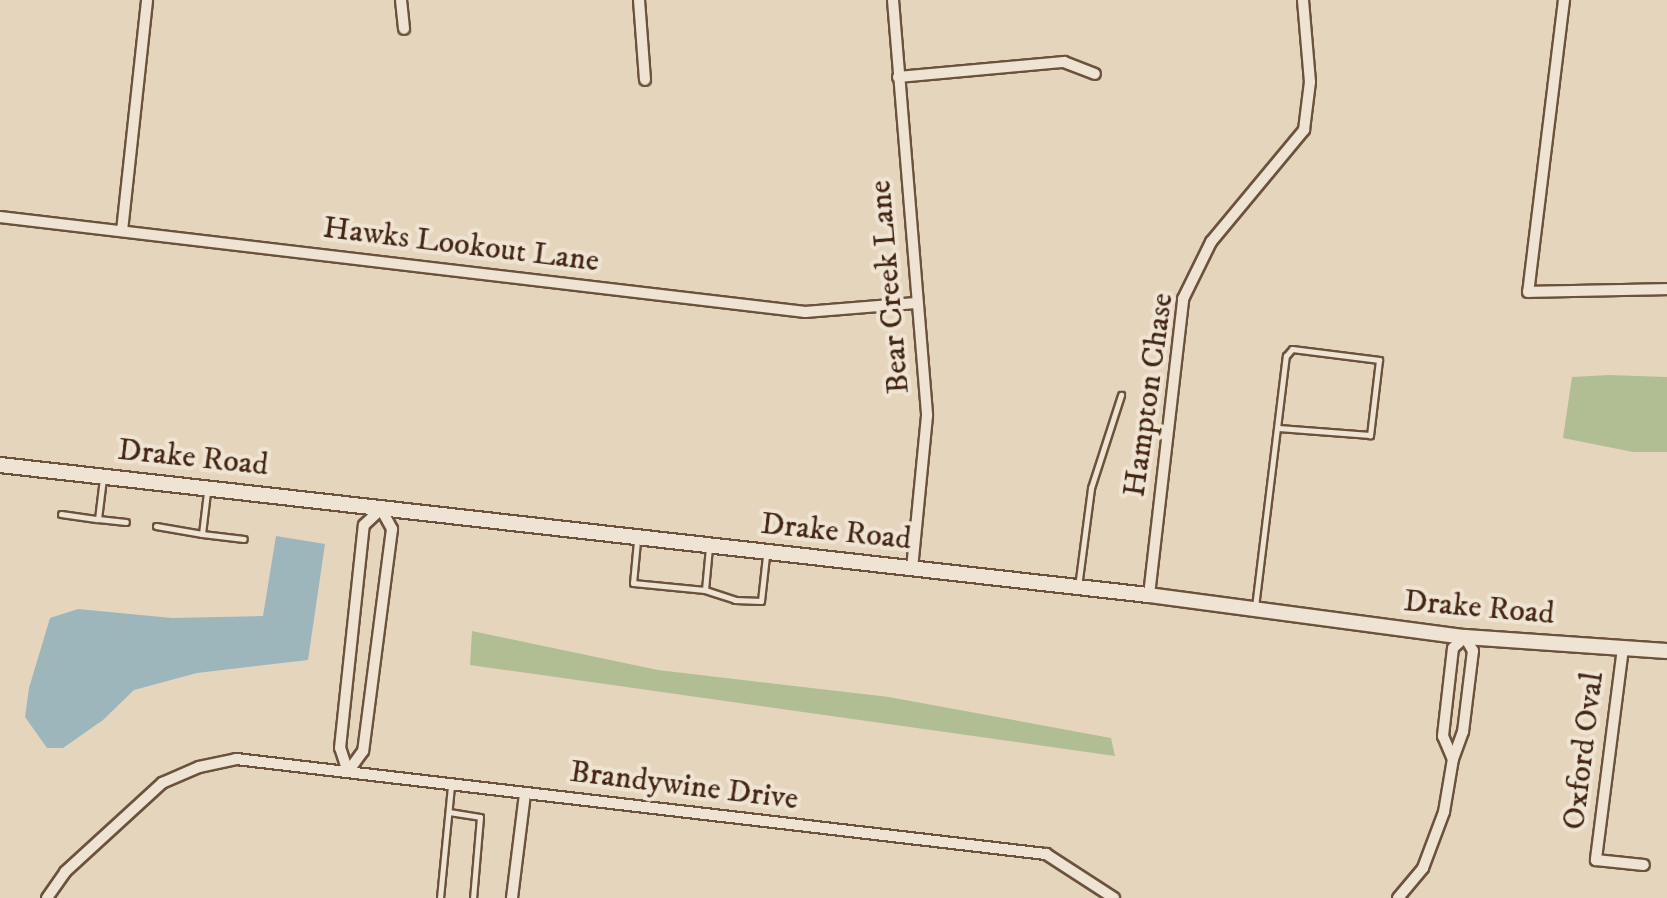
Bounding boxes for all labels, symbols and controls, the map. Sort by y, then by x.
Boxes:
street label: Bear Creek Lane [862,178,918,396]
street label: Hawks Lookout Lane [321,209,601,281]
street label: Hampton Chase [1116,291,1182,499]
street label: Drake Road [116,431,270,485]
street label: Drake Road [759,505,913,559]
street label: Drake Road [1402,582,1556,634]
street label: Oxford Oval [1555,670,1613,832]
street label: Brandywine Drive [568,753,800,819]

